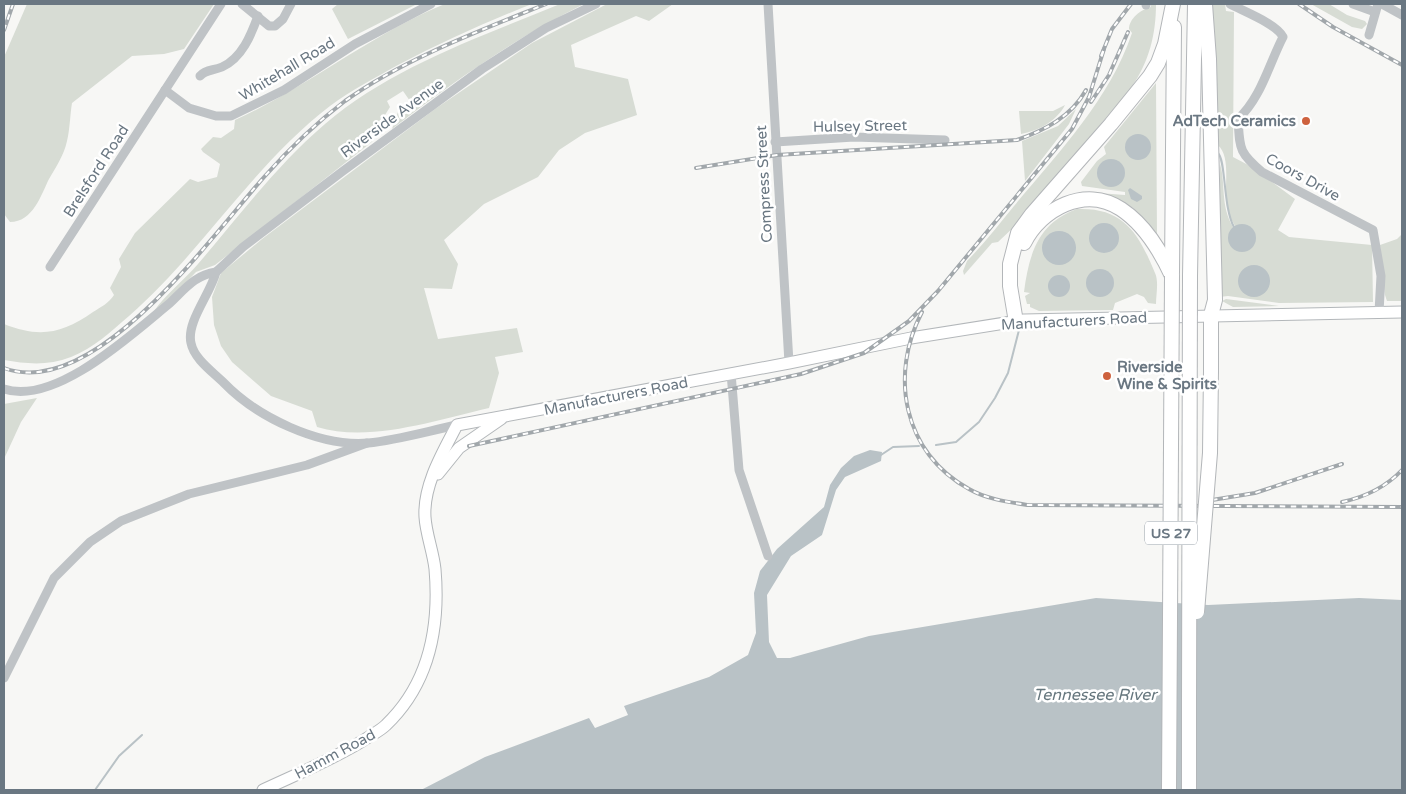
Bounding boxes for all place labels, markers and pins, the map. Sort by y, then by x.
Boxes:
place label: AdTech Ceramics [1172,112,1296,130]
marker: AdTech Ceramics [1300,115,1312,127]
place label: Riverside Wine & Spirits [1117,358,1217,394]
marker: Riverside Wine & Spirits [1101,370,1113,382]

